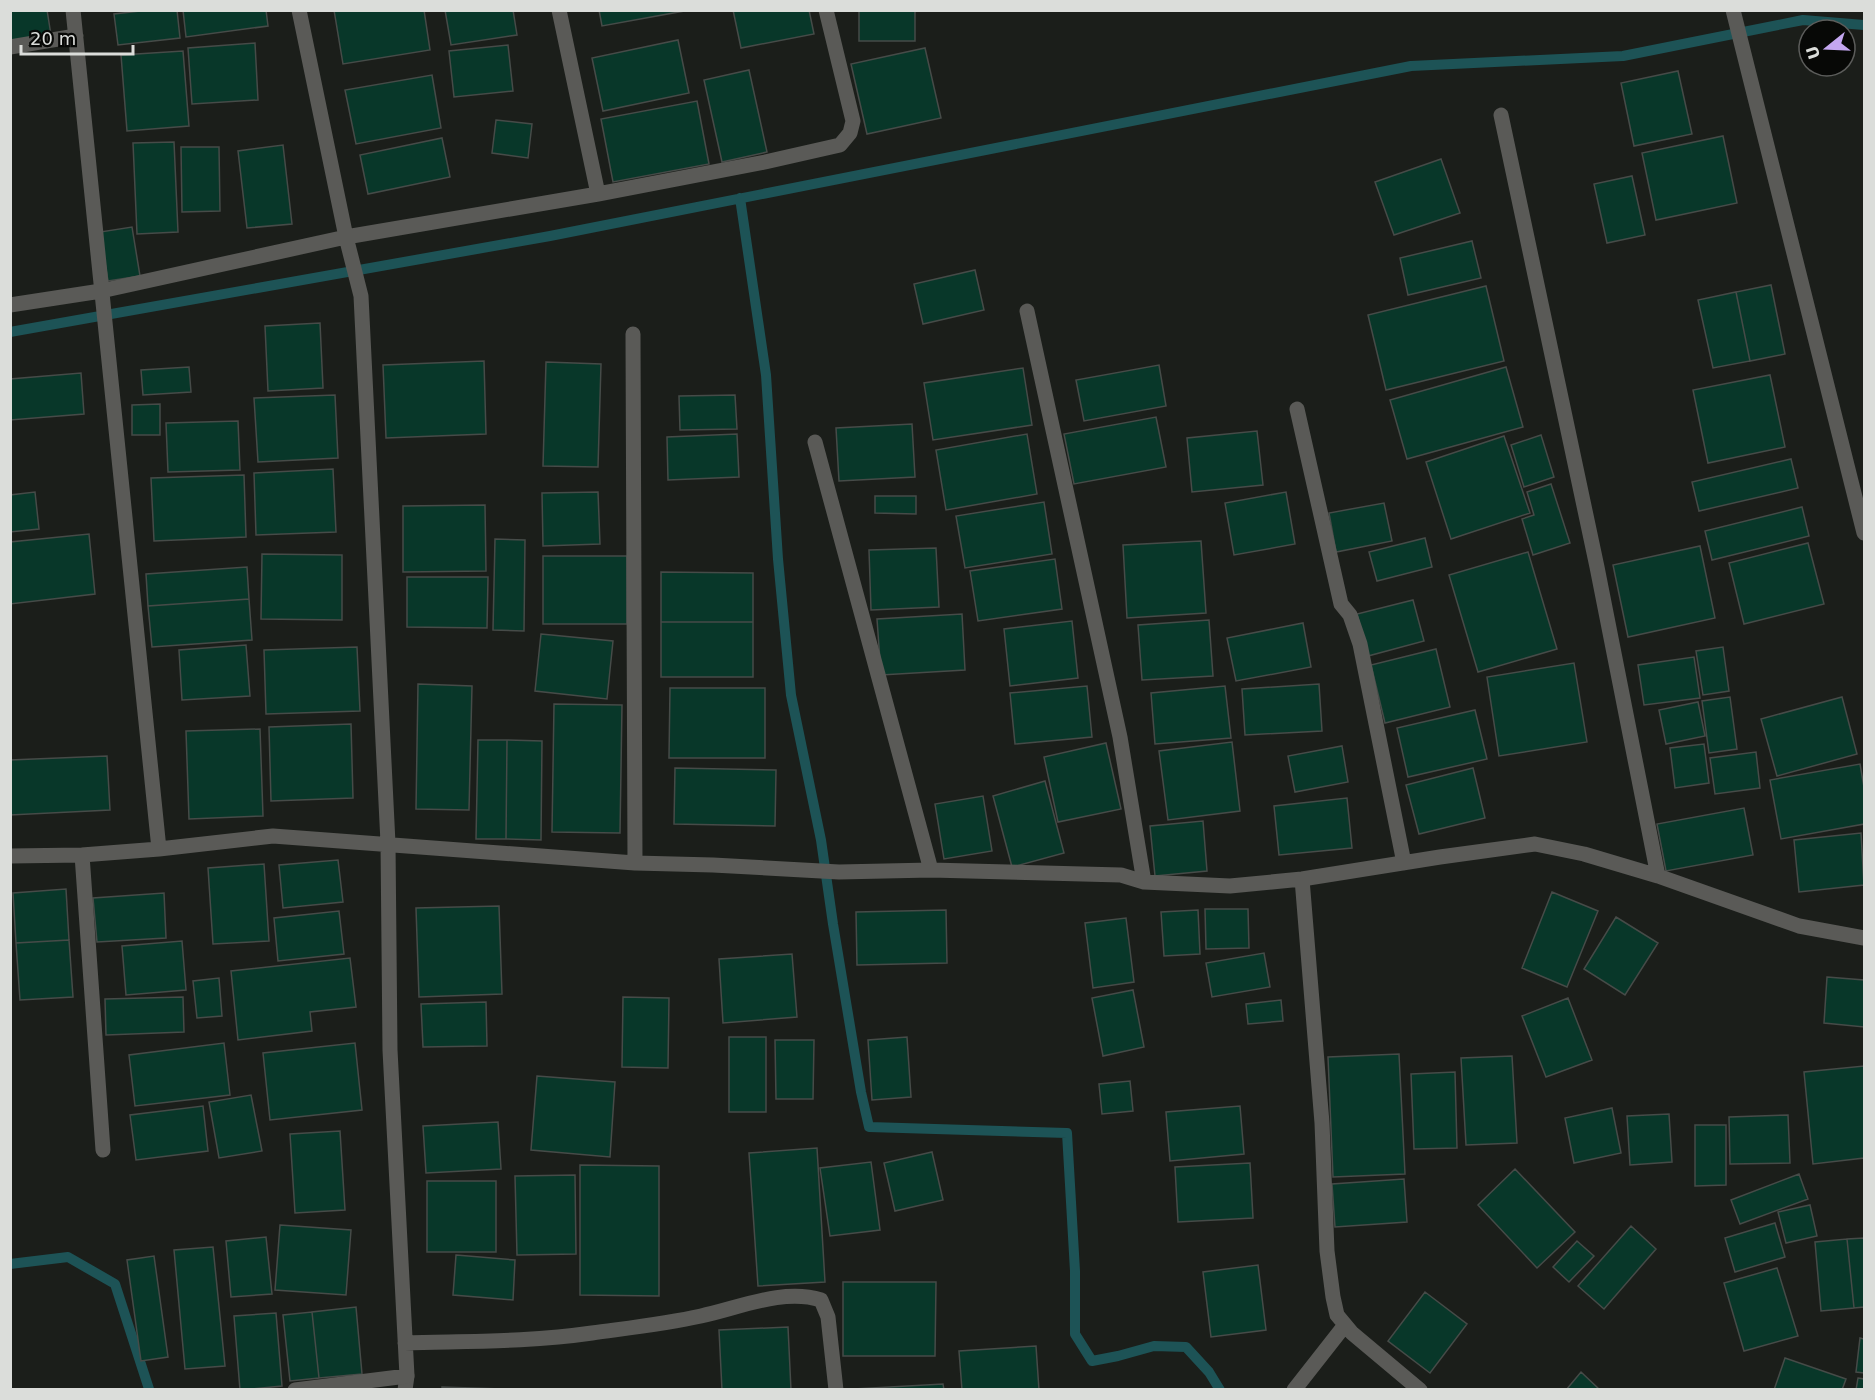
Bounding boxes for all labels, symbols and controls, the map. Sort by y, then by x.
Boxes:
scale bar [21,18,134,56]
north arrow [1797,18,1857,78]
text: 20 m [30,28,76,49]
text: U [1802,43,1824,62]

